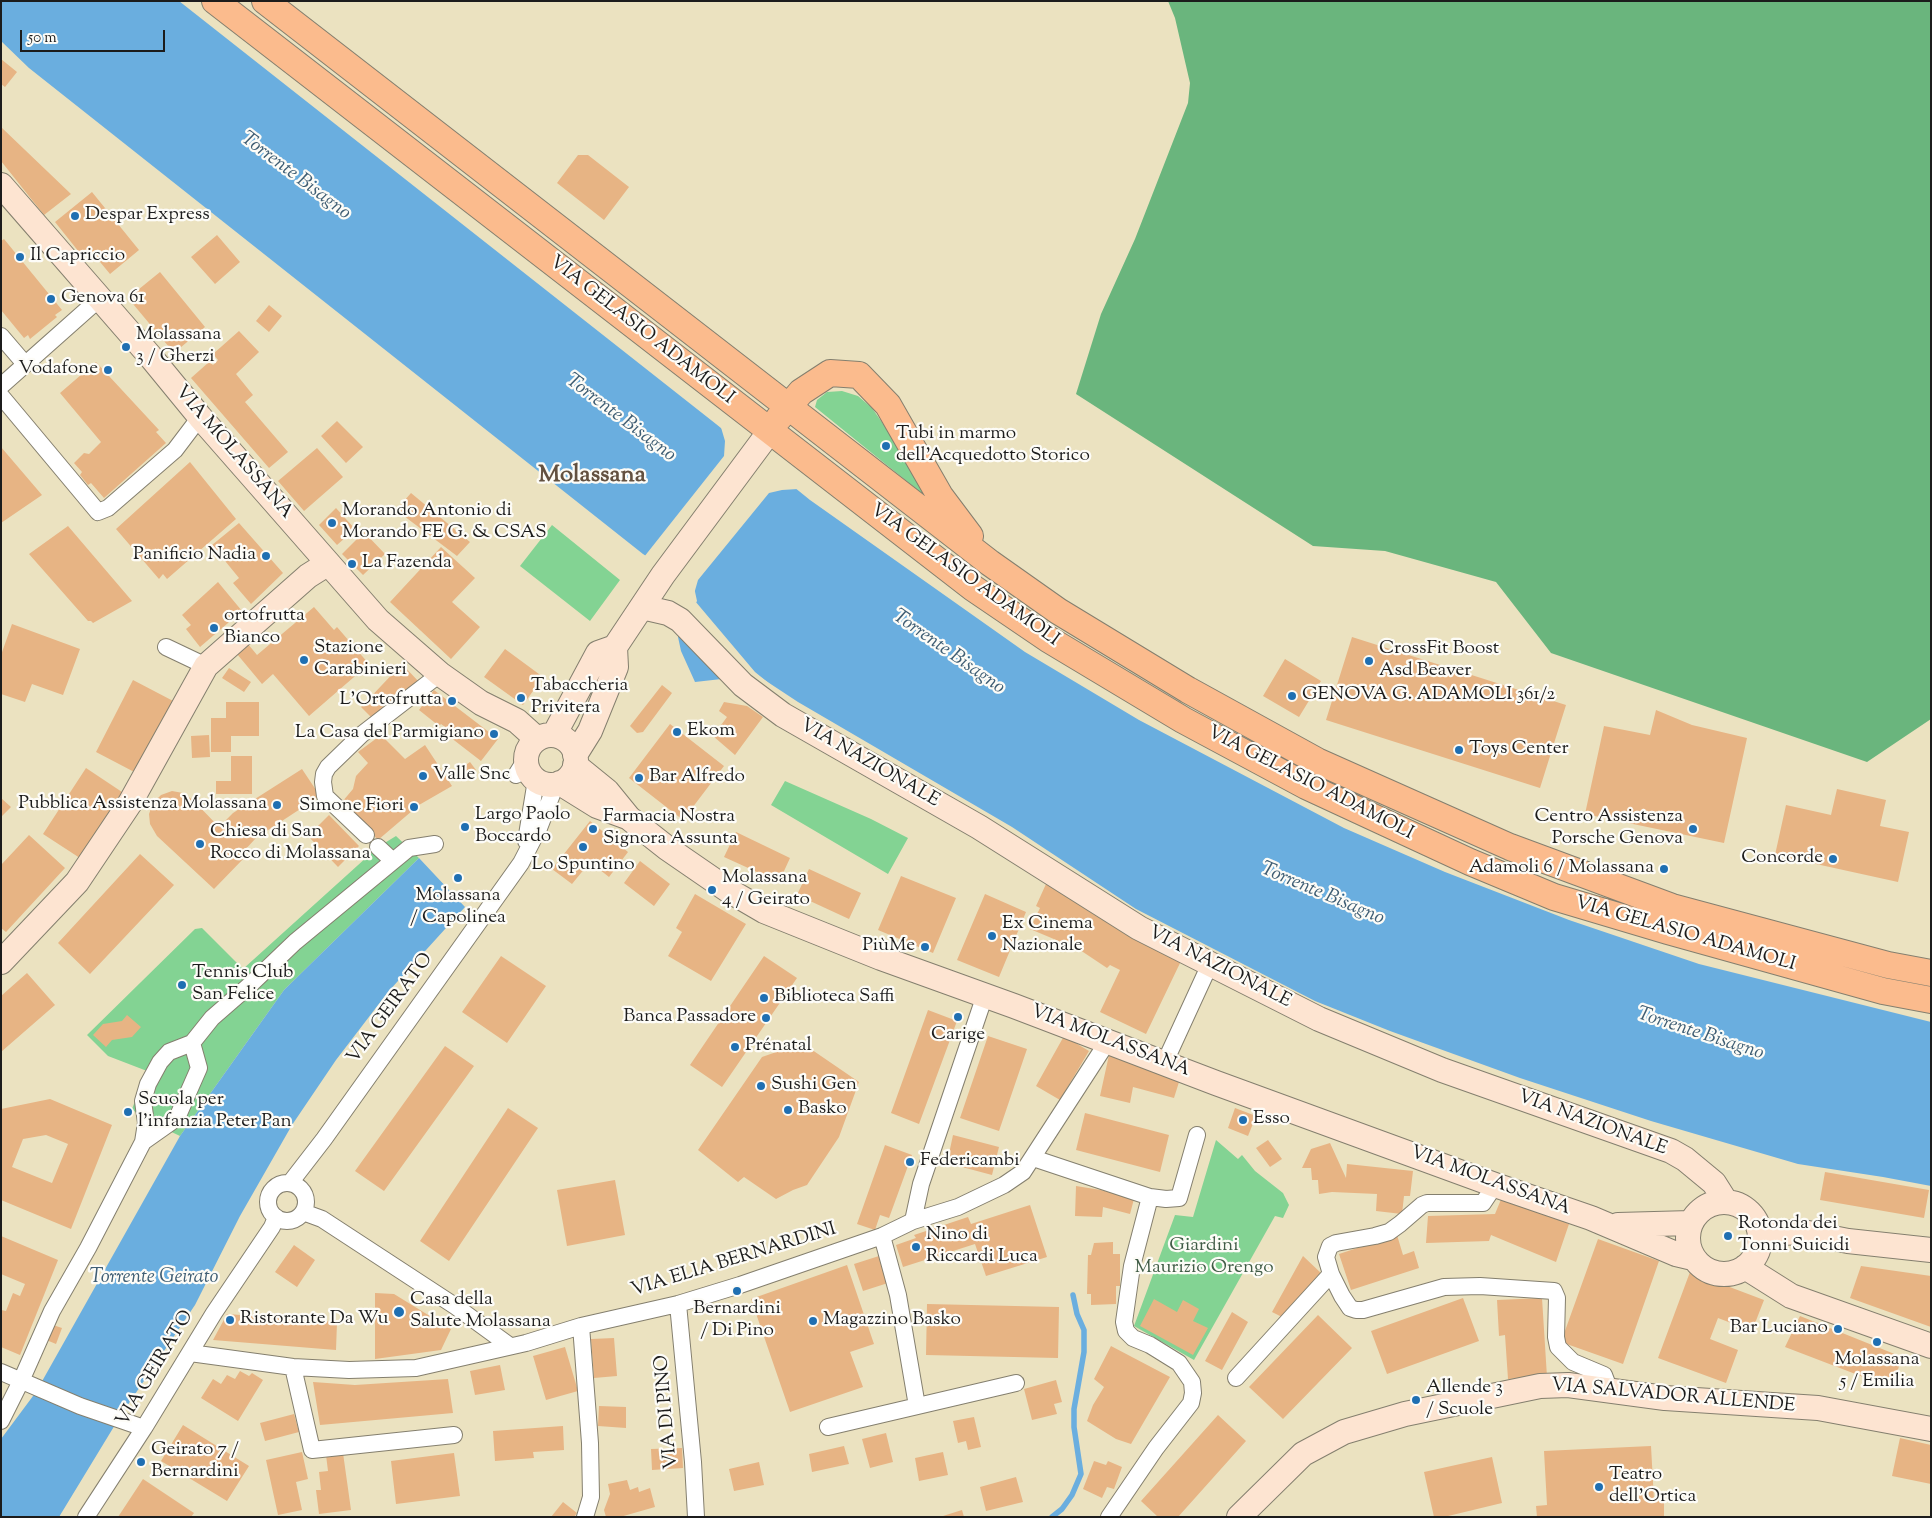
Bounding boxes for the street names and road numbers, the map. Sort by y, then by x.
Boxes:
street label: VIA GELASIO ADAMOLI [544,252,738,410]
street label: VIA MOLASSANA [169,382,297,524]
street label: VIA GELASIO ADAMOLI [865,500,1063,652]
street label: VIA NAZIONALE [795,715,943,813]
street label: VIA GELASIO ADAMOLI [1203,722,1417,846]
street label: VIA GELASIO ADAMOLI [1572,893,1798,977]
street label: VIA NAZIONALE [1144,922,1294,1014]
street label: VIA GEIRATO [343,949,439,1069]
street label: VIA MOLASSANA [1027,1001,1193,1083]
street label: VIA NAZIONALE [1514,1086,1670,1162]
street label: VIA MOLASSANA [1407,1142,1573,1222]
street label: VIA ELIA BERNARDINI [629,1219,839,1303]
street label: VIA GEIRATO [112,1307,200,1431]
street label: VIA DI PINO [652,1354,684,1470]
street label: VIA SALVADOR ALLENDE [1550,1375,1796,1419]

